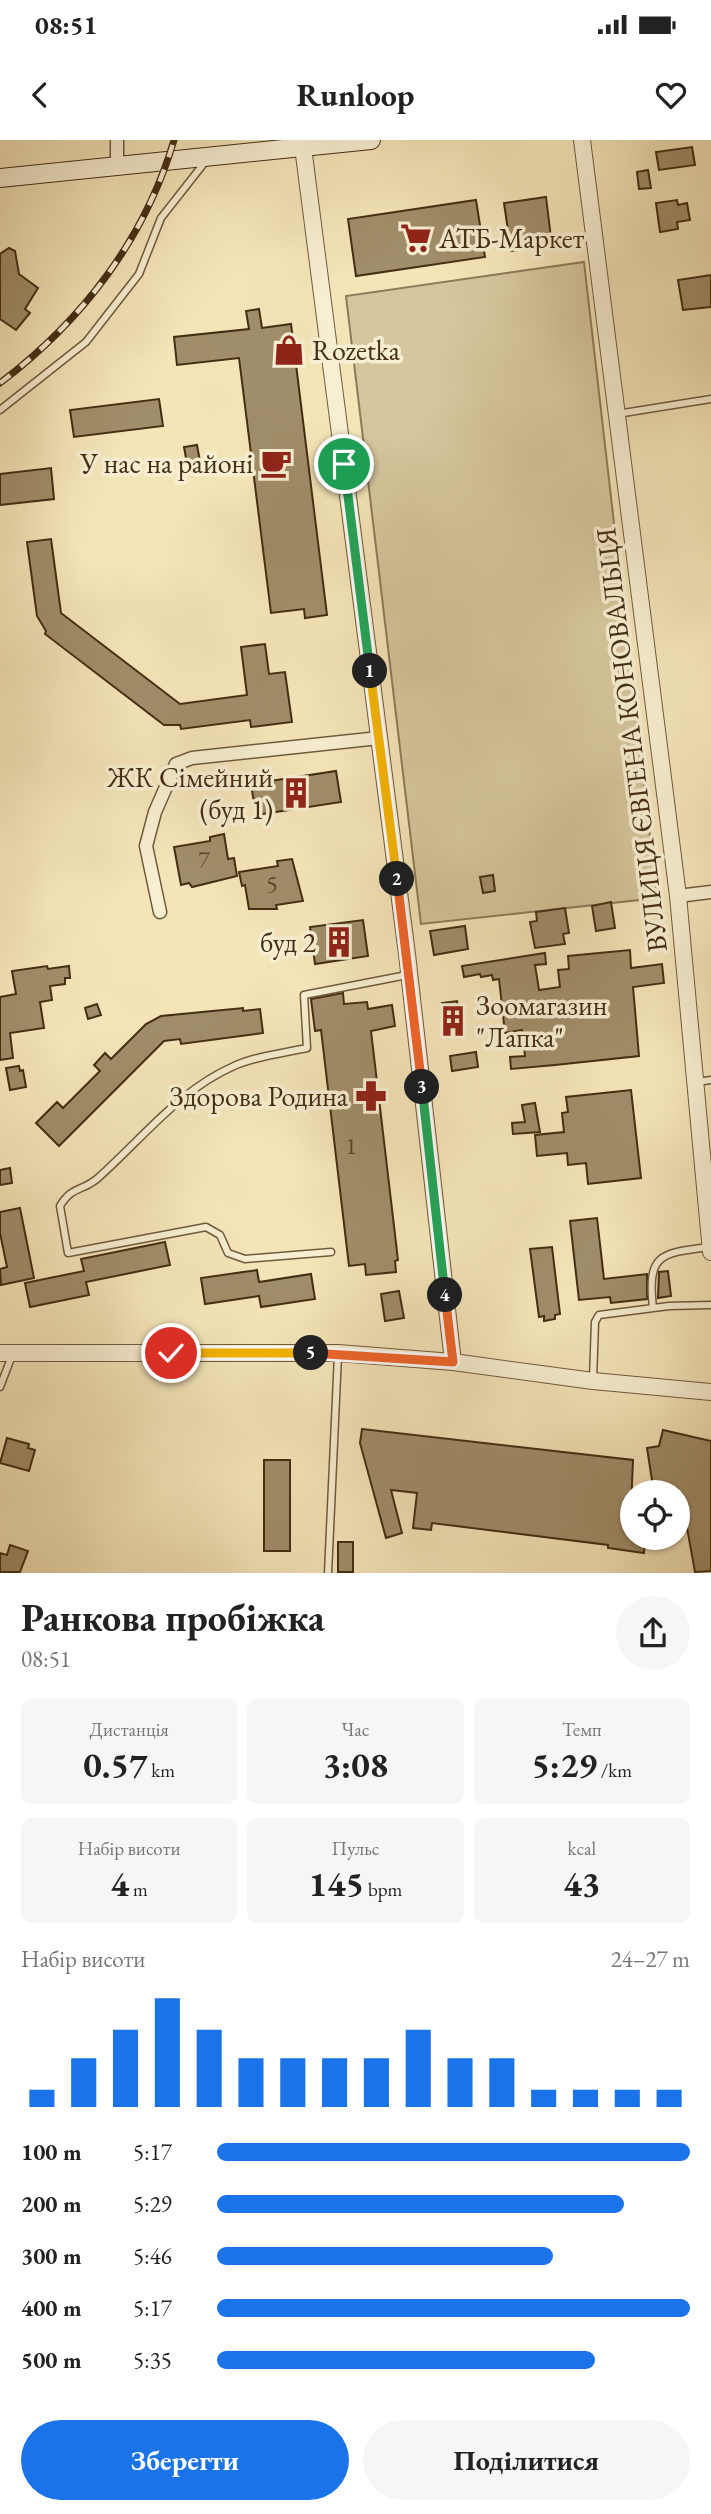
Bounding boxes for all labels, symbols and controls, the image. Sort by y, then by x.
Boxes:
text: 08:51 [35,8,97,42]
text: Runloop [297,74,414,116]
icon: back [21,76,59,114]
icon: heart [652,76,690,114]
place label: АТБ-Маркет [438,220,585,256]
supermarket icon: АТБ-Маркет [399,221,433,255]
place label: Rozetka [312,332,401,368]
shop icon: Rozetka [272,333,306,367]
pin [314,434,374,494]
place label: У нас на районі [79,445,253,481]
icon: arrive [325,445,363,483]
cafe icon: У нас на районі [259,446,293,480]
street label: ВУЛИЦЯ ЄВГЕНА КОНОВАЛЬЦЯ [587,526,675,954]
pin: 1 [352,654,388,688]
text: 1 [364,658,375,683]
place label: ЖК Сімейний (буд 1) [106,759,273,827]
building icon: ЖК Сімейний (буд 1) [279,776,313,810]
house number: 7 [198,844,210,875]
pin: 2 [380,862,414,896]
text: 2 [391,866,402,891]
house number: 5 [266,868,278,899]
place label: буд 2 [260,924,317,960]
building icon: буд 2 [322,925,356,959]
place label: Зоомагазин "Лапка" [476,987,607,1055]
building icon: Зоомагазин "Лапка" [436,1004,470,1038]
pin: 3 [404,1070,440,1104]
text: 3 [416,1074,427,1099]
place label: Здорова Родина [170,1078,349,1114]
pharmacy icon: Здорова Родина [354,1079,388,1113]
house number: 1 [345,1130,357,1161]
pin: 4 [428,1278,462,1312]
text: 4 [439,1282,450,1307]
pin [141,1323,201,1383]
icon: check [152,1334,190,1372]
pin: 5 [294,1336,328,1370]
text: 5 [305,1340,316,1365]
map controls [620,1480,690,1550]
button: locate [620,1480,690,1550]
text: Ранкова пробіжка [21,1593,325,1642]
button: share [616,1596,690,1670]
text: 08:51 [21,1644,71,1674]
text: Дистанція [89,1717,169,1742]
text: Час [341,1717,370,1742]
text: Темп [562,1717,602,1742]
text: 0.57 [83,1742,148,1787]
text: 3:08 [323,1742,388,1787]
text: 5:29 [532,1742,597,1787]
text: km [148,1758,175,1783]
text: /km [597,1758,632,1783]
text: Набір висоти [78,1836,181,1861]
text: Пульс [331,1836,380,1861]
text: kcal [568,1836,596,1861]
text: 4 [111,1861,129,1906]
text: 145 [309,1861,364,1906]
text: 43 [563,1861,600,1906]
text: m [129,1877,148,1902]
text: bpm [364,1877,402,1902]
text: Набір висоти [21,1944,145,1974]
text: 24–27 m [611,1944,690,1974]
text: 100 m [21,2137,82,2167]
text: 5:17 [133,2137,172,2167]
text: 200 m [21,2189,82,2219]
text: 5:29 [133,2189,172,2219]
text: 300 m [21,2241,82,2271]
text: 5:46 [133,2241,172,2271]
text: 400 m [21,2293,82,2323]
text: 5:17 [133,2293,172,2323]
text: 500 m [21,2345,82,2375]
text: 5:35 [133,2345,172,2375]
button: Зберегти [21,2420,349,2500]
button: Поділитися [363,2420,690,2500]

